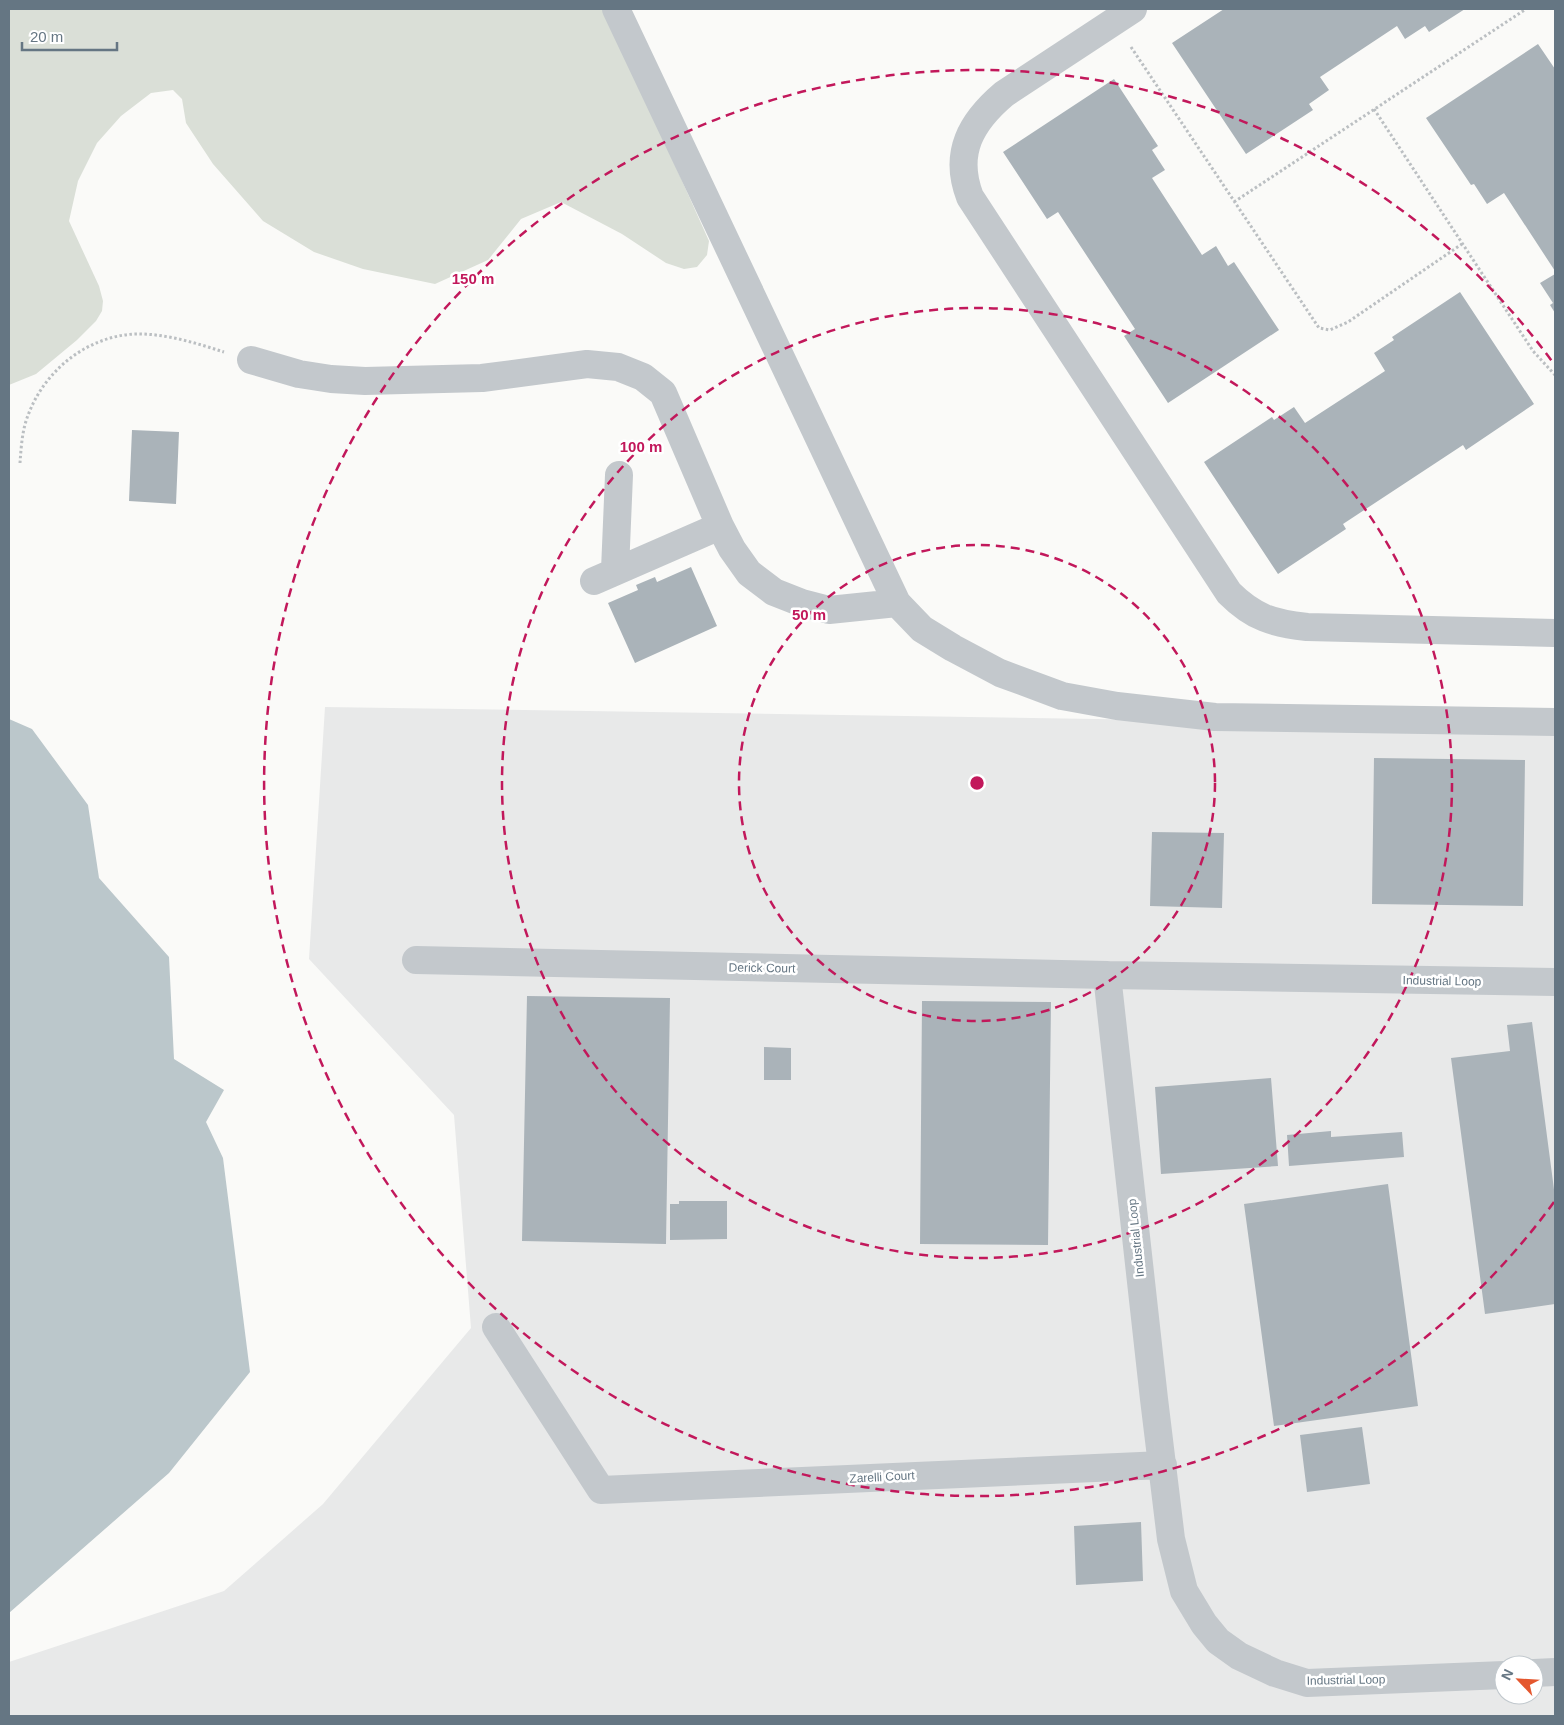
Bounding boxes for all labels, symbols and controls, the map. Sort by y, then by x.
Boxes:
scale bar [22,20,118,52]
text: 20 m [30,28,63,45]
text: 150 m [452,270,494,287]
text: 100 m [620,438,662,455]
text: 50 m [792,606,826,623]
centre of rings [968,774,986,792]
street label: Derick Court [729,960,796,976]
street label: Industrial Loop [1403,973,1482,989]
street label: Industrial Loop [1125,1198,1147,1278]
street label: Zarelli Court [849,1468,916,1486]
north arrow [1494,1655,1544,1705]
text: N [1498,1667,1517,1682]
street label: Industrial Loop [1307,1672,1386,1688]

